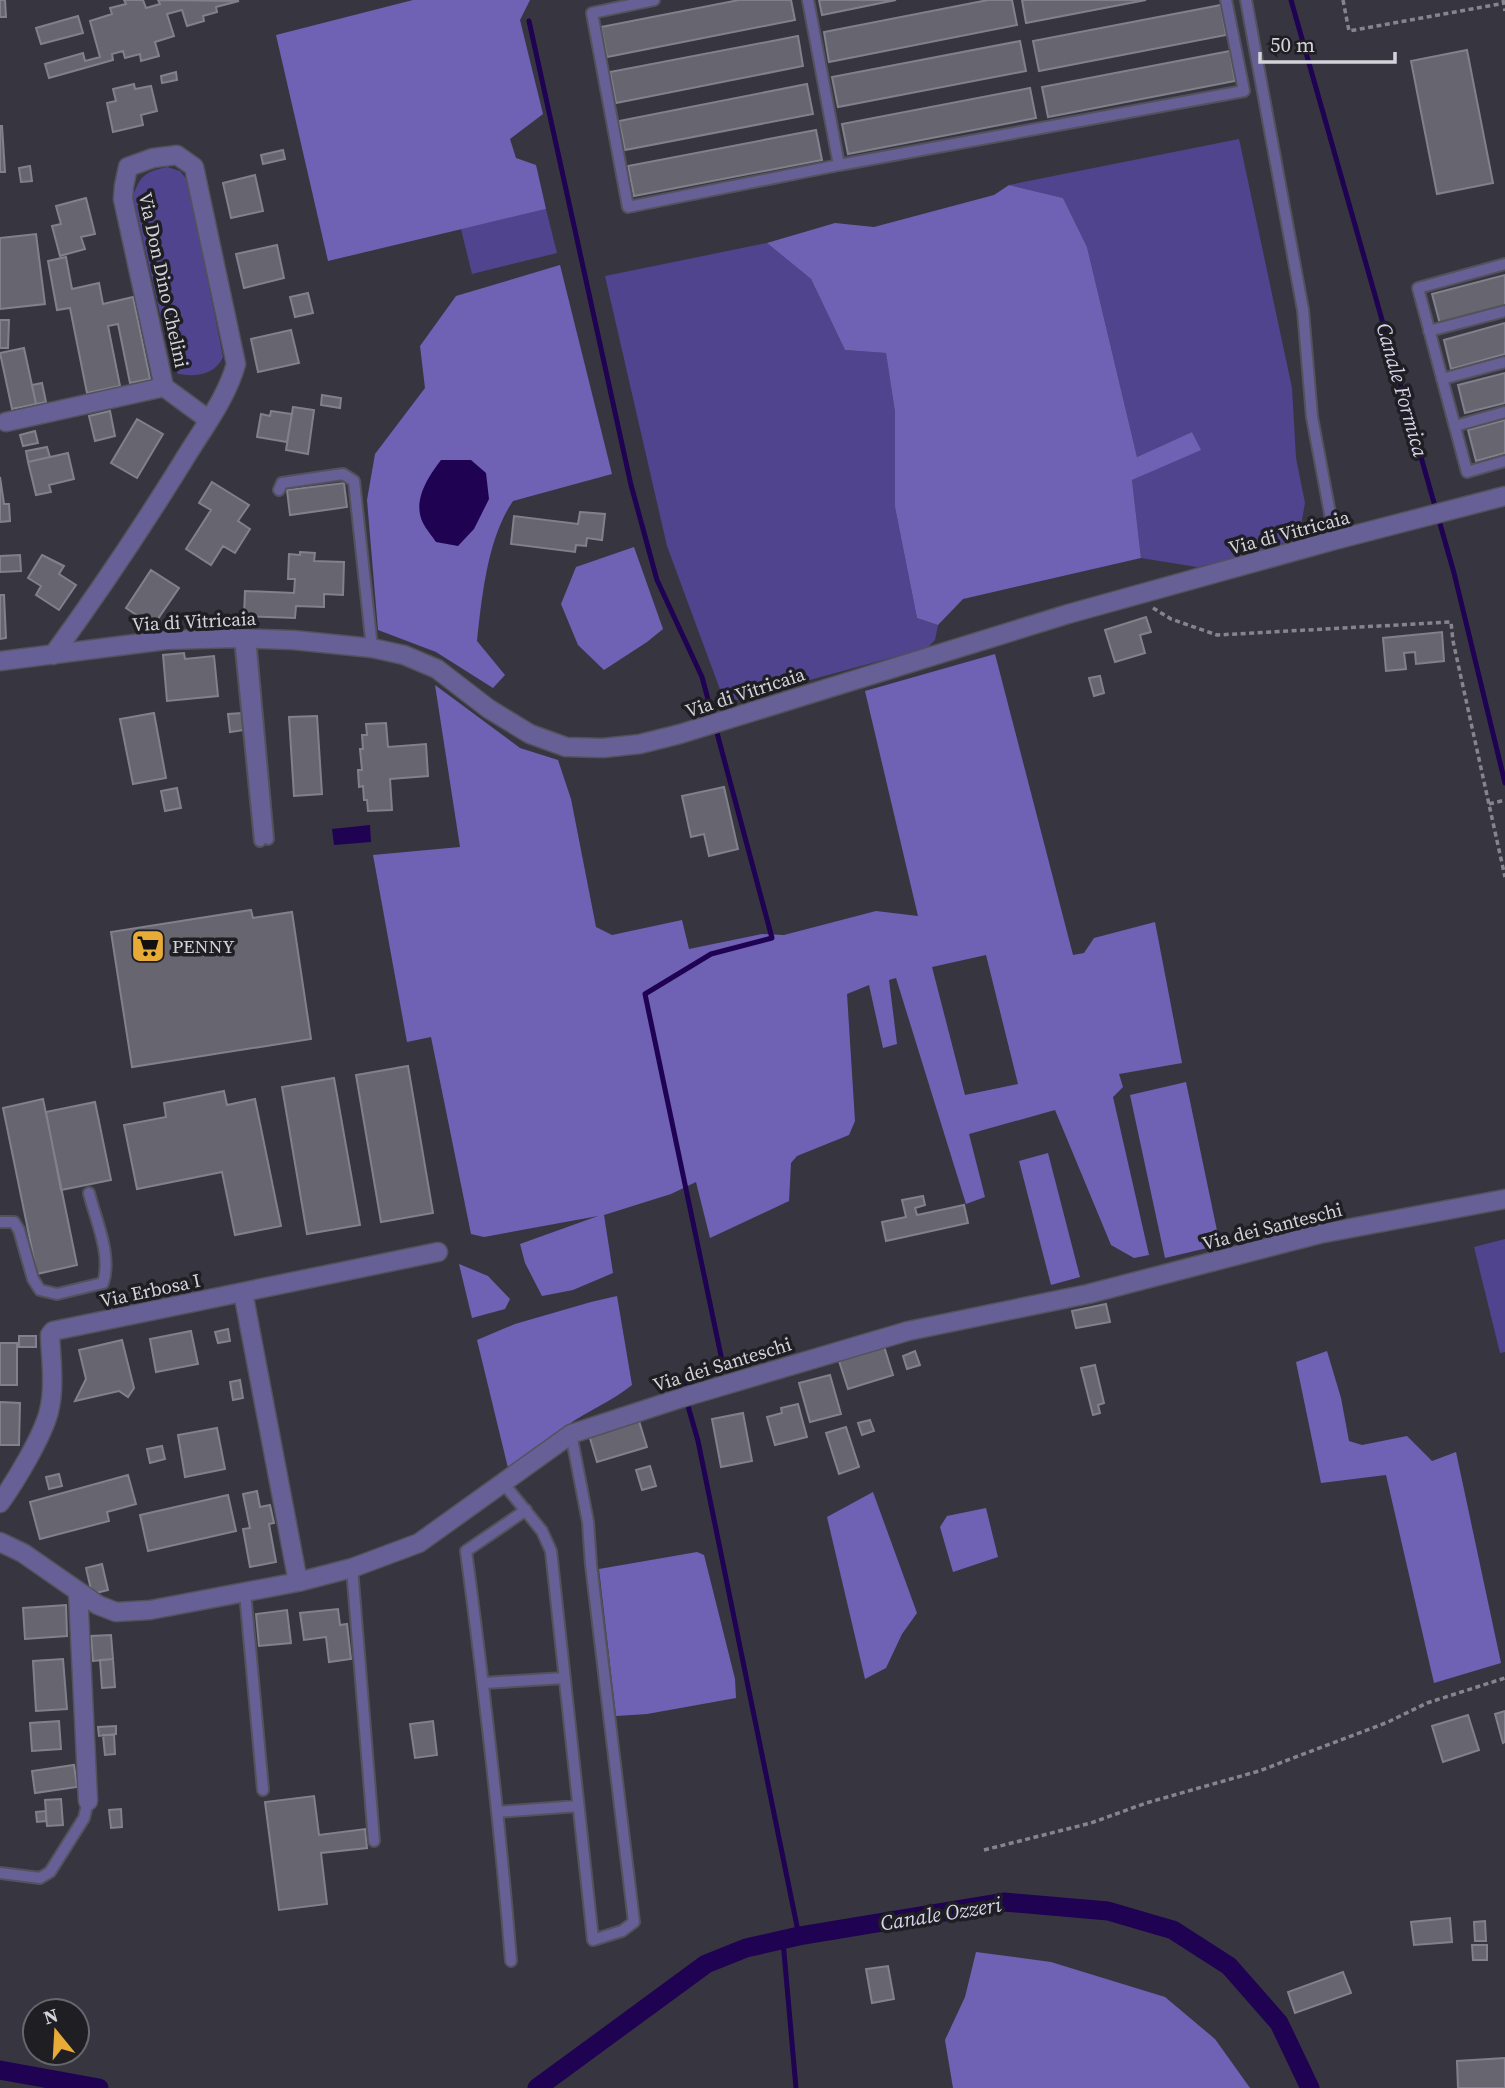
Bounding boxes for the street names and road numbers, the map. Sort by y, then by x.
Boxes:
street label: Via Don Dino Chelini [133,190,195,370]
street label: Via di Vitricaia [1226,503,1353,561]
street label: Via di Vitricaia [131,605,257,637]
street label: Via di Vitricaia [682,660,808,724]
street label: Via dei Santeschi [1199,1196,1345,1256]
street label: Via Erbosa I [97,1267,203,1313]
street label: Via dei Santeschi [650,1330,795,1397]

